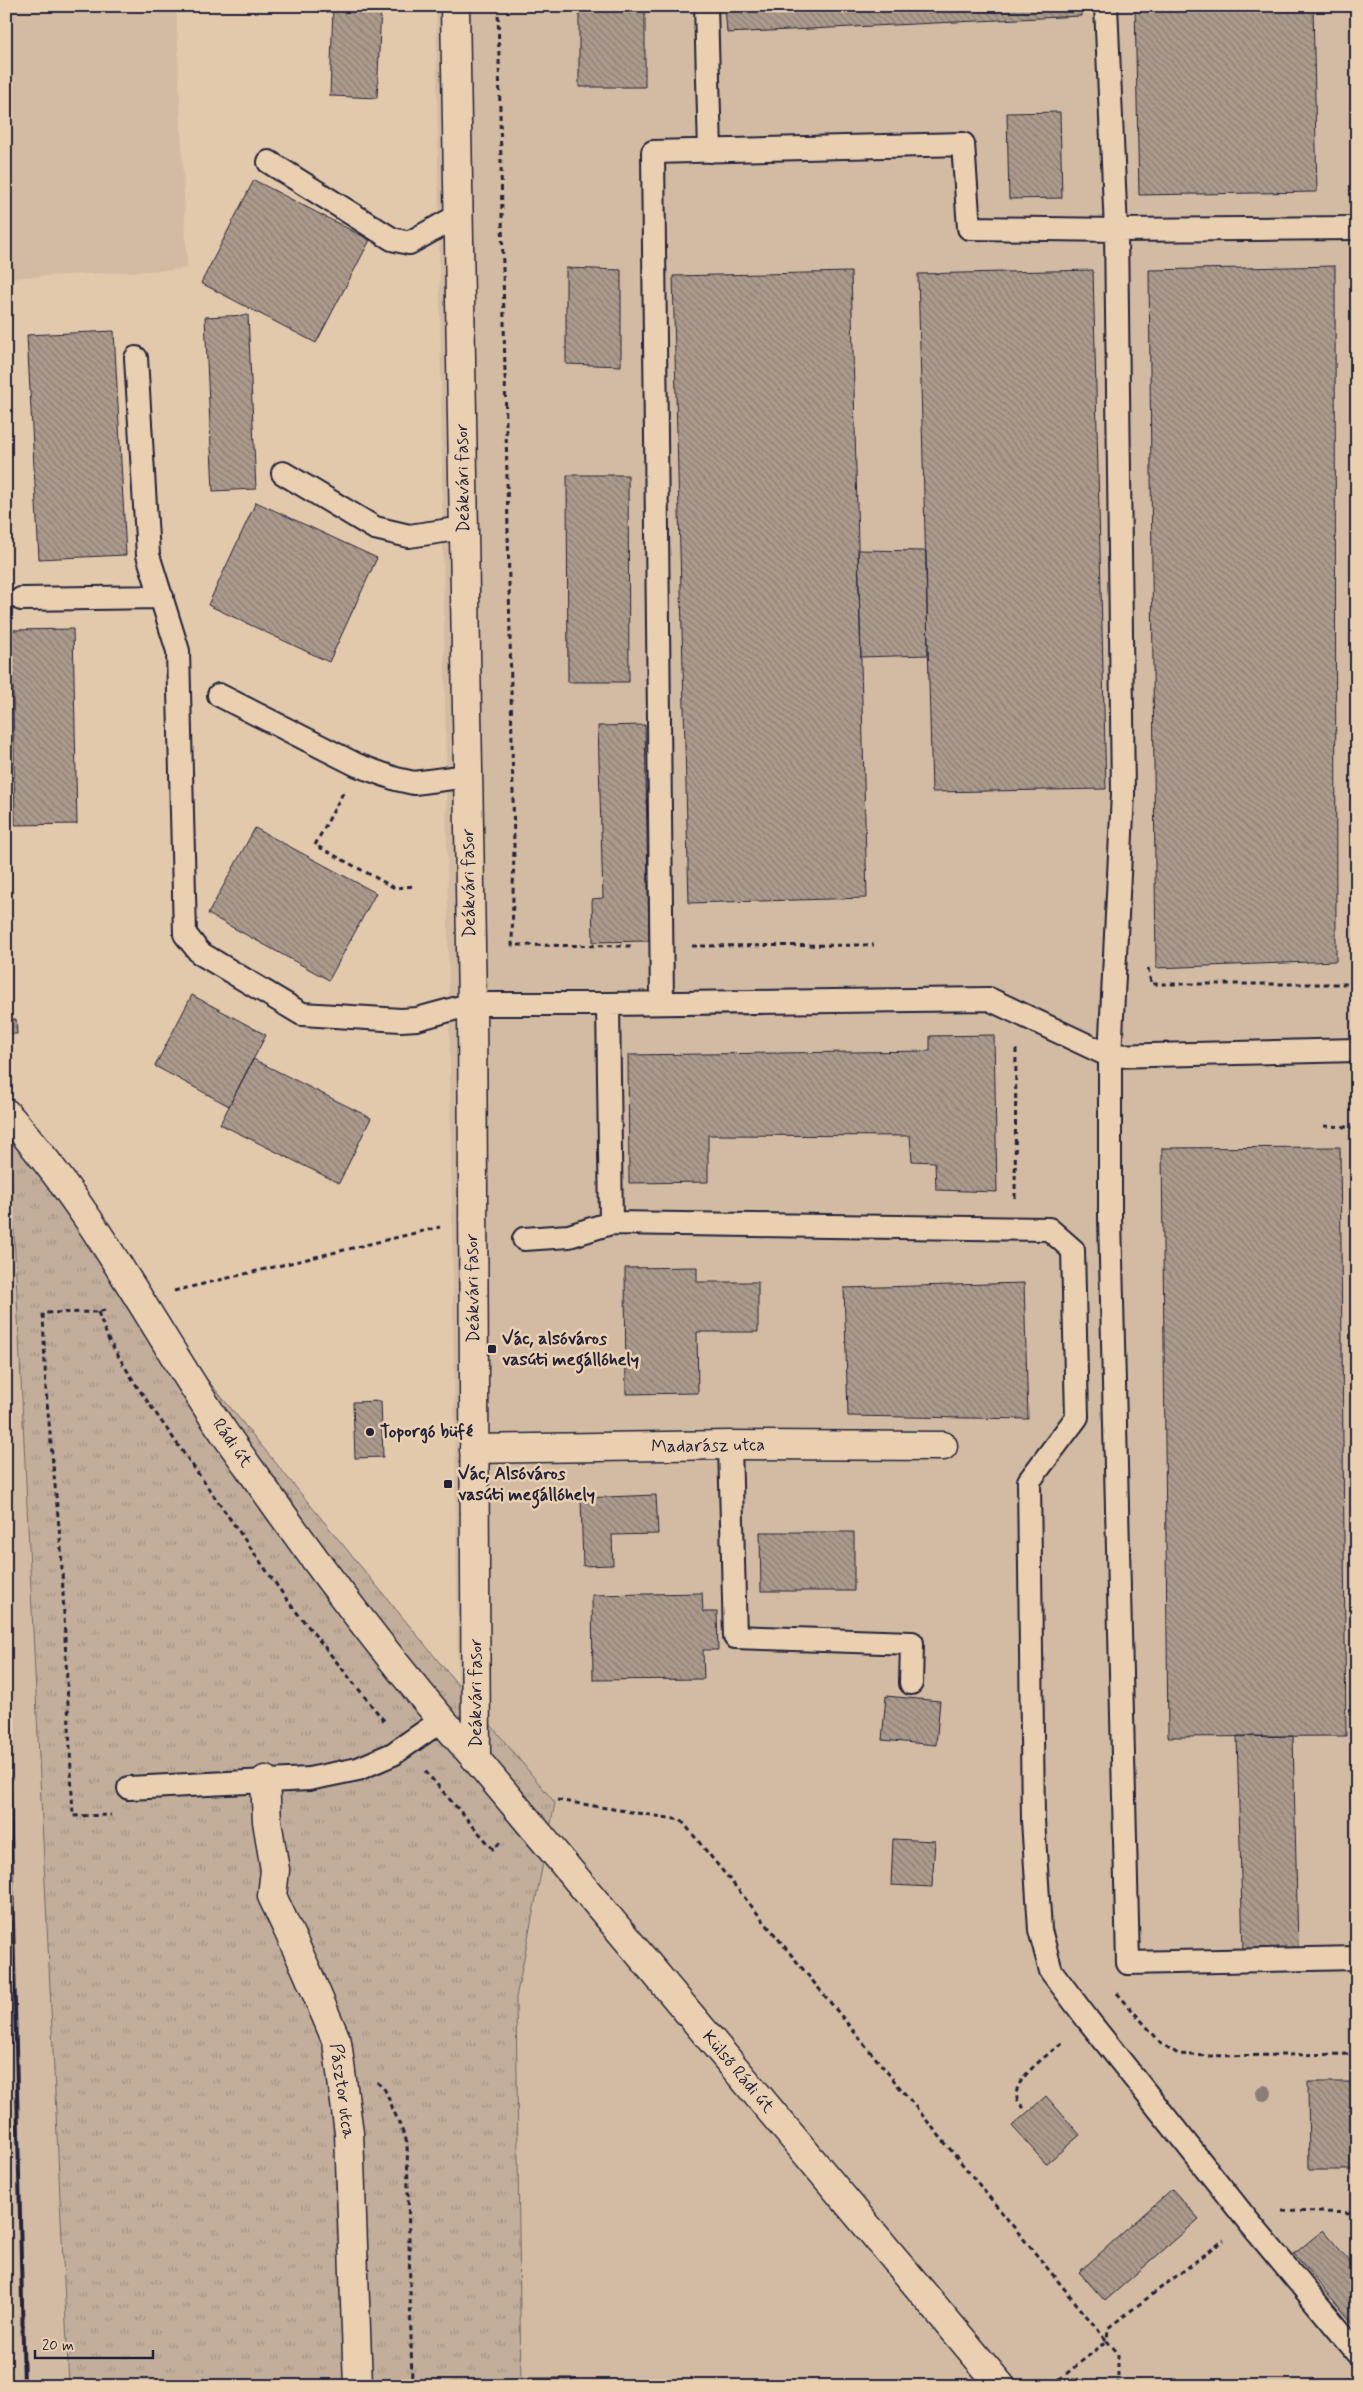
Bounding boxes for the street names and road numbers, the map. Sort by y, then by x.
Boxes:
street label: Deákvári fasor [450,423,476,533]
street label: Deákvári fasor [456,828,482,938]
street label: Deákvári fasor [460,1233,486,1343]
street label: Rádi út [206,1414,258,1473]
street label: Madarász utca [651,1433,765,1459]
street label: Deákvári fasor [464,1638,488,1748]
street label: Külső Rádi út [696,2026,780,2119]
street label: Pásztor utca [323,2042,361,2140]

